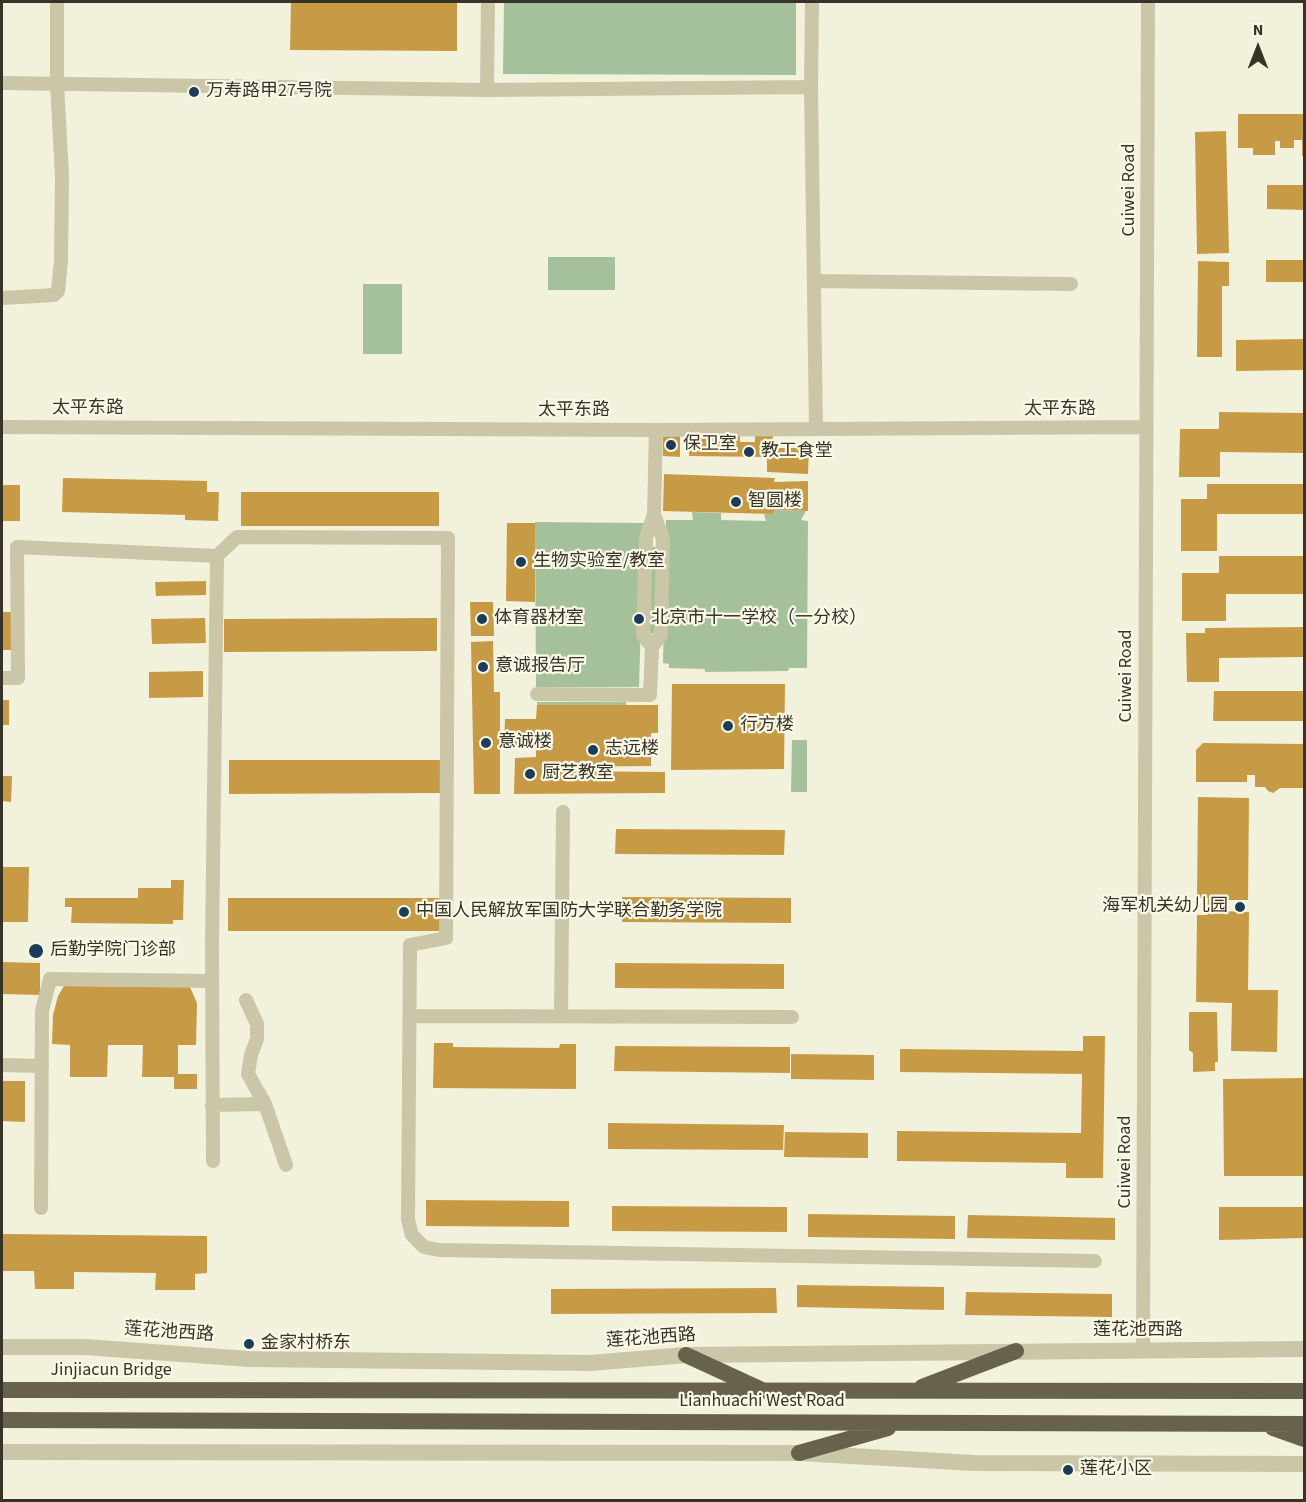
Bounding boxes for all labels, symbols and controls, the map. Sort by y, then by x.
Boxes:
north arrow [1228,18,1288,78]
text: N [1253,19,1263,41]
place label: 万寿路甲27号院 [206,81,332,103]
marker: 万寿路甲27号院 [187,85,201,99]
street label: Cuiwei Road [1119,144,1141,236]
street label: 太平东路 [52,398,124,420]
street label: 太平东路 [1024,399,1096,421]
street label: 太平东路 [538,400,610,422]
place label: 保卫室 [683,434,737,456]
marker: 保卫室 [664,438,678,452]
place label: 教工食堂 [761,441,833,463]
marker: 教工食堂 [742,445,756,459]
place label: 智圆楼 [748,491,802,513]
marker: 智圆楼 [729,495,743,509]
place label: 生物实验室/教室 [533,551,665,573]
marker: 生物实验室/教室 [514,555,528,569]
place label: 体育器材室 [494,608,584,630]
place label: 北京市十一学校（一分校） [651,608,867,630]
marker: 体育器材室 [475,612,489,626]
marker: 北京市十一学校（一分校） [632,612,646,626]
street label: Cuiwei Road [1116,630,1138,722]
place label: 意诚报告厅 [495,656,585,678]
marker: 意诚报告厅 [476,660,490,674]
place label: 行方楼 [740,715,794,737]
marker: 行方楼 [721,719,735,733]
place label: 意诚楼 [498,732,552,754]
marker: 意诚楼 [479,736,493,750]
place label: 志远楼 [605,739,659,761]
marker: 志远楼 [586,743,600,757]
place label: 厨艺教室 [542,763,614,785]
marker: 厨艺教室 [523,767,537,781]
place label: 海军机关幼儿园 [1102,896,1228,918]
marker: 海军机关幼儿园 [1233,900,1247,914]
place label: 中国人民解放军国防大学联合勤务学院 [416,901,722,923]
marker: 中国人民解放军国防大学联合勤务学院 [397,905,411,919]
place label: 后勤学院门诊部 [50,940,176,962]
marker: 后勤学院门诊部 [27,942,45,960]
street label: Cuiwei Road [1115,1116,1137,1208]
street label: 莲花池西路 [123,1319,215,1347]
street label: 莲花池西路 [1093,1320,1183,1342]
street label: 莲花池西路 [605,1325,697,1353]
place label: 金家村桥东 [261,1333,351,1355]
marker: 金家村桥东 [242,1337,256,1351]
street label: Jinjiacun Bridge [50,1360,172,1382]
street label: Lianhuachi West Road [679,1391,845,1413]
place label: 莲花小区 [1080,1459,1152,1481]
marker: 莲花小区 [1061,1463,1075,1477]

